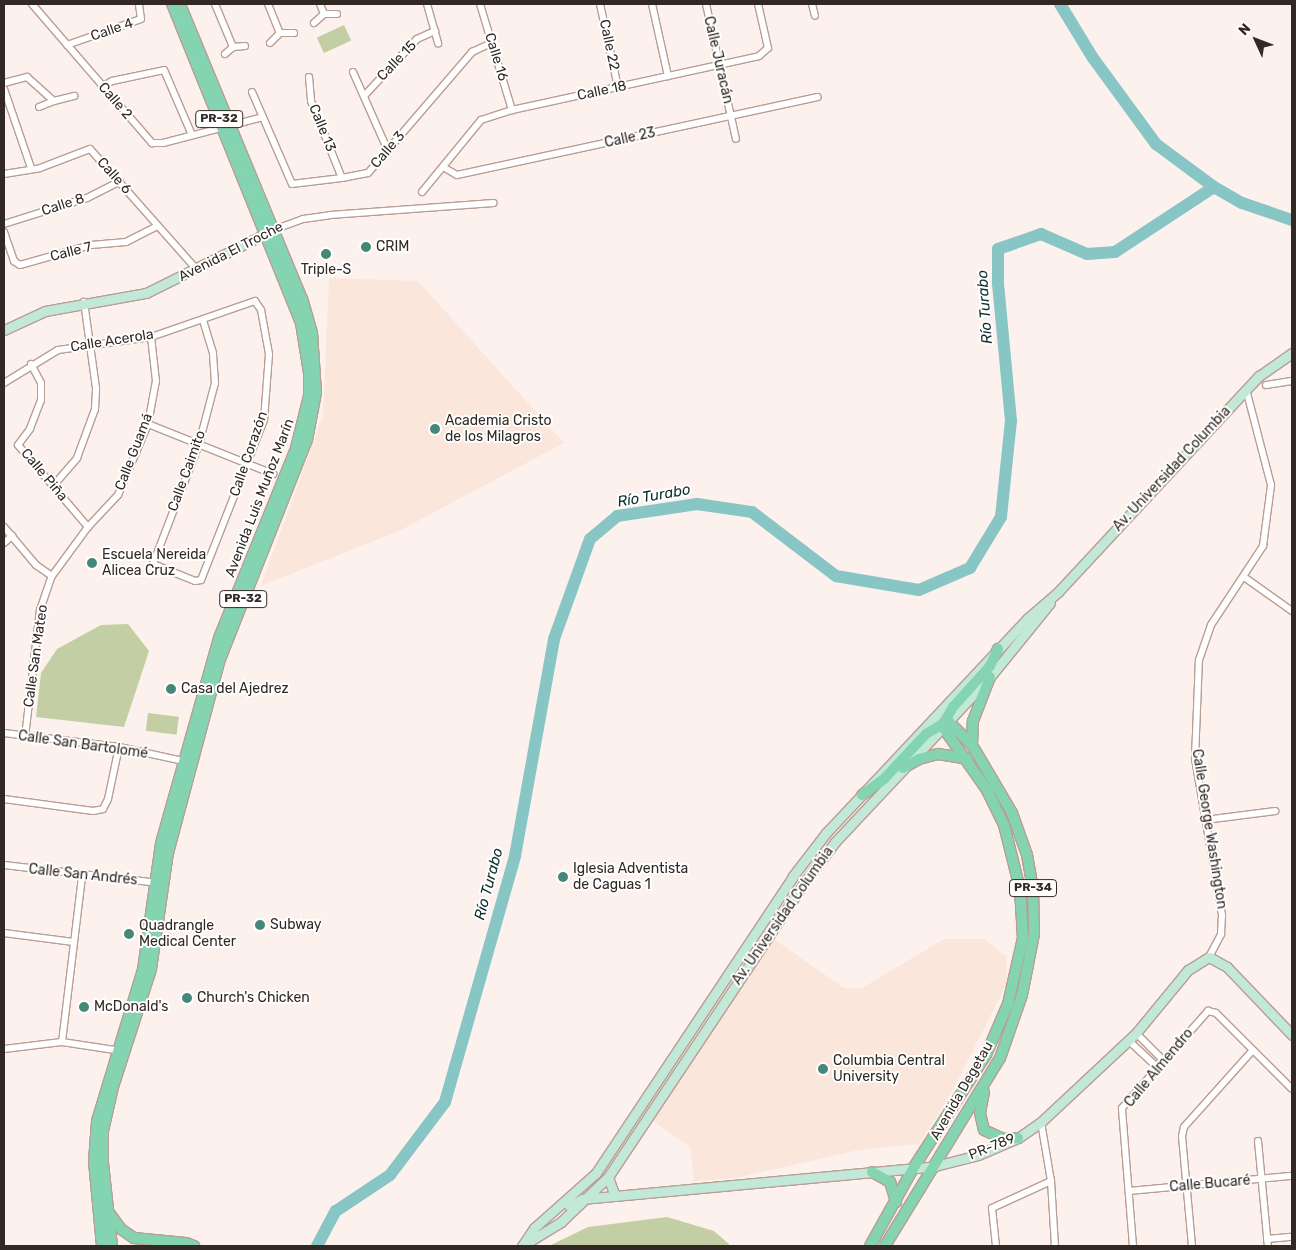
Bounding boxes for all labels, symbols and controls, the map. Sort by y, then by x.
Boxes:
street label: Calle 4 [89,15,135,45]
street label: Calle Juracán [700,15,736,105]
north arrow [1231,15,1281,65]
street label: Calle 22 [595,18,623,72]
text: N [1235,20,1254,39]
street label: Calle 16 [481,31,511,83]
street label: Calle 15 [374,37,420,85]
street label: Calle 18 [576,78,628,104]
street label: Calle 2 [94,79,136,123]
street label: Calle 13 [305,102,339,154]
road number: PR-32 [194,110,244,128]
street label: Calle 23 [603,124,657,152]
street label: Calle 3 [367,128,409,172]
street label: Calle 6 [93,154,135,198]
street label: Calle 8 [39,190,87,220]
street label: Avenida El Troche [176,218,286,286]
street label: Calle 7 [48,239,94,265]
place label: CRIM [376,239,409,255]
marker: CRIM [360,241,372,253]
marker: Triple-S [320,248,332,260]
place label: Triple-S [301,262,351,278]
water label: Río Turabo [973,269,997,345]
street label: Calle Acerola [69,326,155,356]
street label: Av. Universidad Columbia [1110,403,1234,535]
street label: Calle Corazón [227,409,271,499]
street label: Calle Guamá [112,411,156,493]
place label: Academia Cristo de los Milagros [445,413,552,446]
street label: Avenida Luis Muñoz Marín [222,416,298,580]
marker: Academia Cristo de los Milagros [429,423,441,435]
street label: Calle Caimito [165,428,209,514]
street label: Calle Piña [17,445,71,505]
water label: Río Turabo [616,481,692,511]
place label: Escuela Nereida Alicea Cruz [102,547,206,580]
marker: Escuela Nereida Alicea Cruz [86,557,98,569]
road number: PR-32 [218,590,268,608]
street label: Calle San Mateo [20,604,52,708]
place label: Casa del Ajedrez [181,681,289,697]
marker: Casa del Ajedrez [165,683,177,695]
street label: Calle San Bartolomé [17,728,149,762]
street label: Calle George Washington [1188,748,1230,910]
street label: Av. Universidad Columbia [729,844,837,988]
water label: Río Turabo [471,846,507,922]
street label: Calle San Andrés [28,861,138,889]
place label: Iglesia Adventista de Caguas 1 [573,861,689,894]
marker: Iglesia Adventista de Caguas 1 [557,871,569,883]
road number: PR-34 [1008,878,1058,898]
place label: Subway [270,917,322,933]
place label: Quadrangle Medical Center [139,918,236,950]
marker: Subway [254,919,266,931]
marker: Quadrangle Medical Center [123,928,135,940]
place label: Church's Chicken [197,990,310,1006]
marker: Church's Chicken [181,992,193,1004]
place label: McDonald's [94,999,168,1015]
marker: McDonald's [78,1001,90,1013]
street label: Calle Almendro [1121,1025,1197,1111]
street label: Avenida Degetau [927,1039,997,1143]
place label: Columbia Central University [833,1053,945,1086]
marker: Columbia Central University [817,1063,829,1075]
street label: PR-789 [966,1130,1018,1164]
street label: Calle Bucaré [1169,1172,1251,1196]

